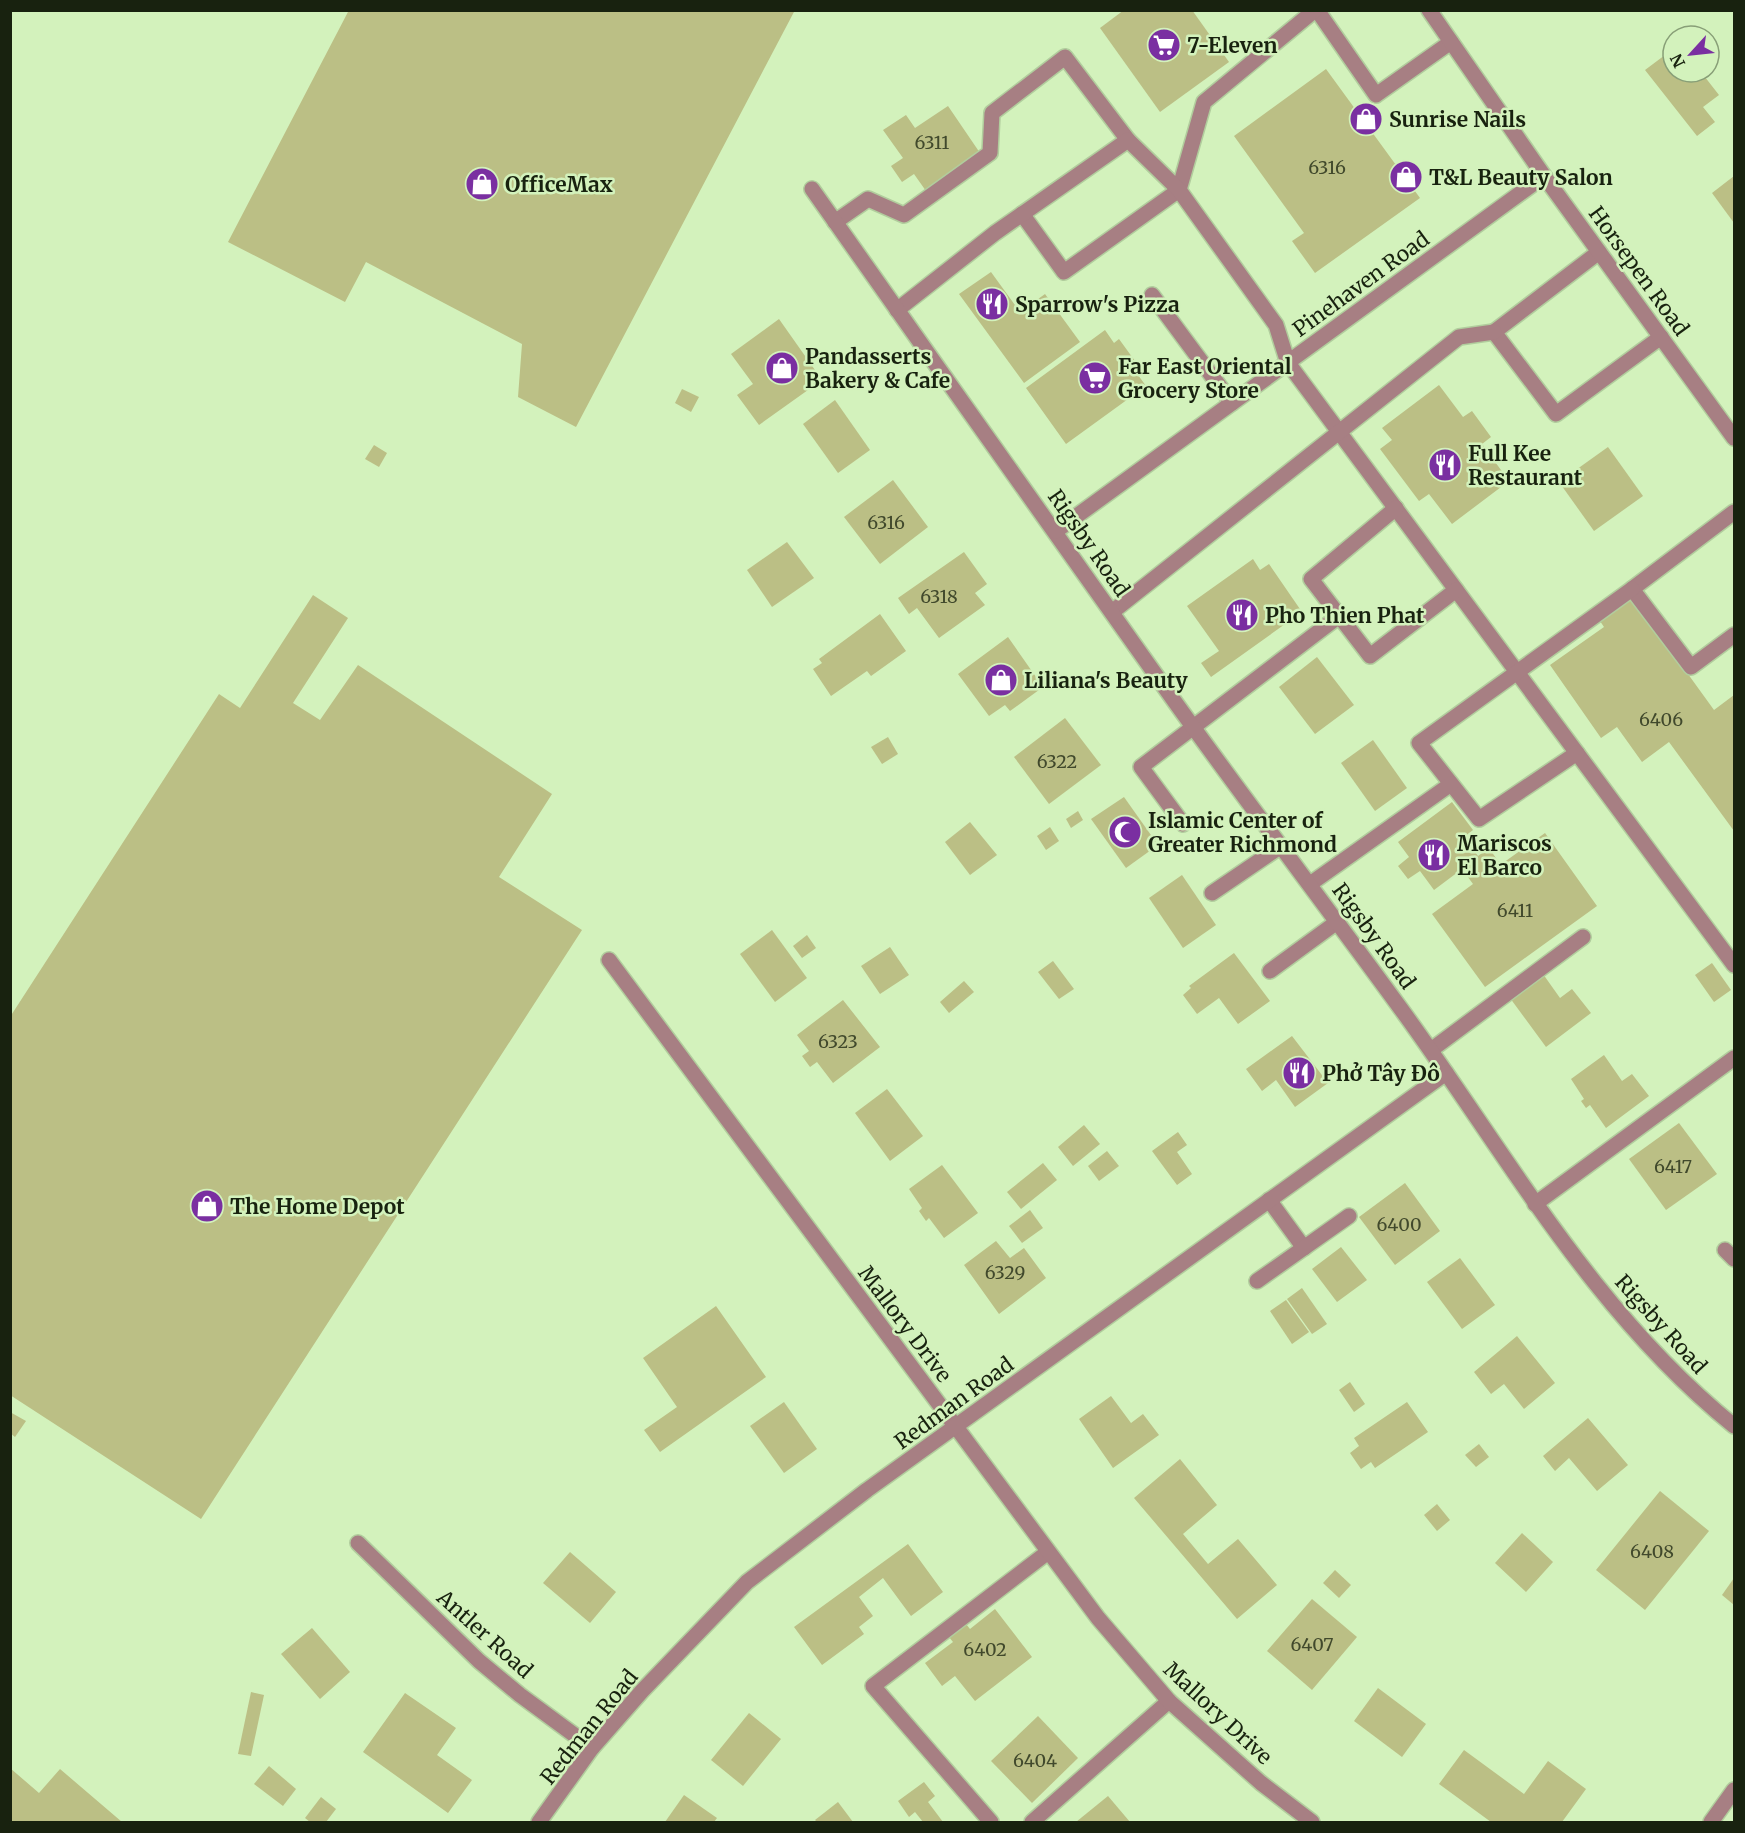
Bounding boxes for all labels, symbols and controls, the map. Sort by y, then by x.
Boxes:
north arrow [1661,24,1721,84]
supermarket icon: 7-Eleven [1146,27,1182,63]
place label: 7-Eleven [1187,32,1277,59]
text: N [1666,50,1689,71]
shop icon: Sunrise Nails [1348,101,1384,137]
place label: Sunrise Nails [1389,106,1526,133]
house number: 6311 [914,131,950,154]
house number: 6316 [1308,156,1346,179]
shop icon: T&L Beauty Salon [1388,159,1424,195]
place label: T&L Beauty Salon [1429,164,1613,191]
shop icon: OfficeMax [464,166,500,202]
place label: OfficeMax [505,171,613,198]
street label: Horsepen Road [1583,201,1695,341]
street label: Pinehaven Road [1287,225,1435,343]
restaurant icon: Sparrow's Pizza [974,286,1010,322]
place label: Sparrow's Pizza [1015,291,1180,318]
place label: Pandasserts Bakery & Cafe [805,343,950,394]
shop icon: Pandasserts Bakery & Cafe [764,350,800,386]
place label: Far East Oriental Grocery Store [1118,353,1292,404]
supermarket icon: Far East Oriental Grocery Store [1077,360,1113,396]
place label: Full Kee Restaurant [1468,440,1583,491]
restaurant icon: Full Kee Restaurant [1427,447,1463,483]
street label: Rigsby Road [1042,484,1136,602]
house number: 6316 [867,511,905,534]
house number: 6318 [920,585,958,608]
restaurant icon: Pho Thien Phat [1224,597,1260,633]
place label: Pho Thien Phat [1265,602,1425,629]
shop icon: Liliana's Beauty [983,662,1019,698]
place label: Liliana's Beauty [1024,667,1188,694]
house number: 6406 [1639,708,1683,731]
house number: 6322 [1037,750,1077,773]
place label: Islamic Center of Greater Richmond [1148,807,1337,858]
mosque icon: Islamic Center of Greater Richmond [1107,814,1143,850]
place label: Mariscos El Barco [1457,830,1552,881]
restaurant icon: Mariscos El Barco [1416,837,1452,873]
street label: Rigsby Road [1326,878,1422,995]
house number: 6411 [1497,899,1533,922]
house number: 6323 [818,1030,858,1053]
restaurant icon: Phở Tây Đô [1281,1055,1317,1091]
place label: Phở Tây Đô [1322,1060,1440,1087]
house number: 6417 [1654,1155,1692,1178]
shop icon: The Home Depot [189,1188,225,1224]
place label: The Home Depot [230,1193,405,1220]
house number: 6400 [1376,1213,1422,1236]
street label: Mallory Drive [852,1260,958,1388]
house number: 6329 [985,1261,1025,1284]
street label: Rigsby Road [1609,1269,1713,1380]
street label: Redman Road [889,1351,1019,1455]
house number: 6408 [1630,1540,1674,1563]
street label: Antler Road [431,1583,539,1684]
house number: 6407 [1290,1633,1334,1656]
house number: 6402 [963,1638,1007,1661]
street label: Mallory Drive [1158,1656,1278,1770]
street label: Redman Road [534,1664,644,1790]
house number: 6404 [1013,1749,1057,1772]

